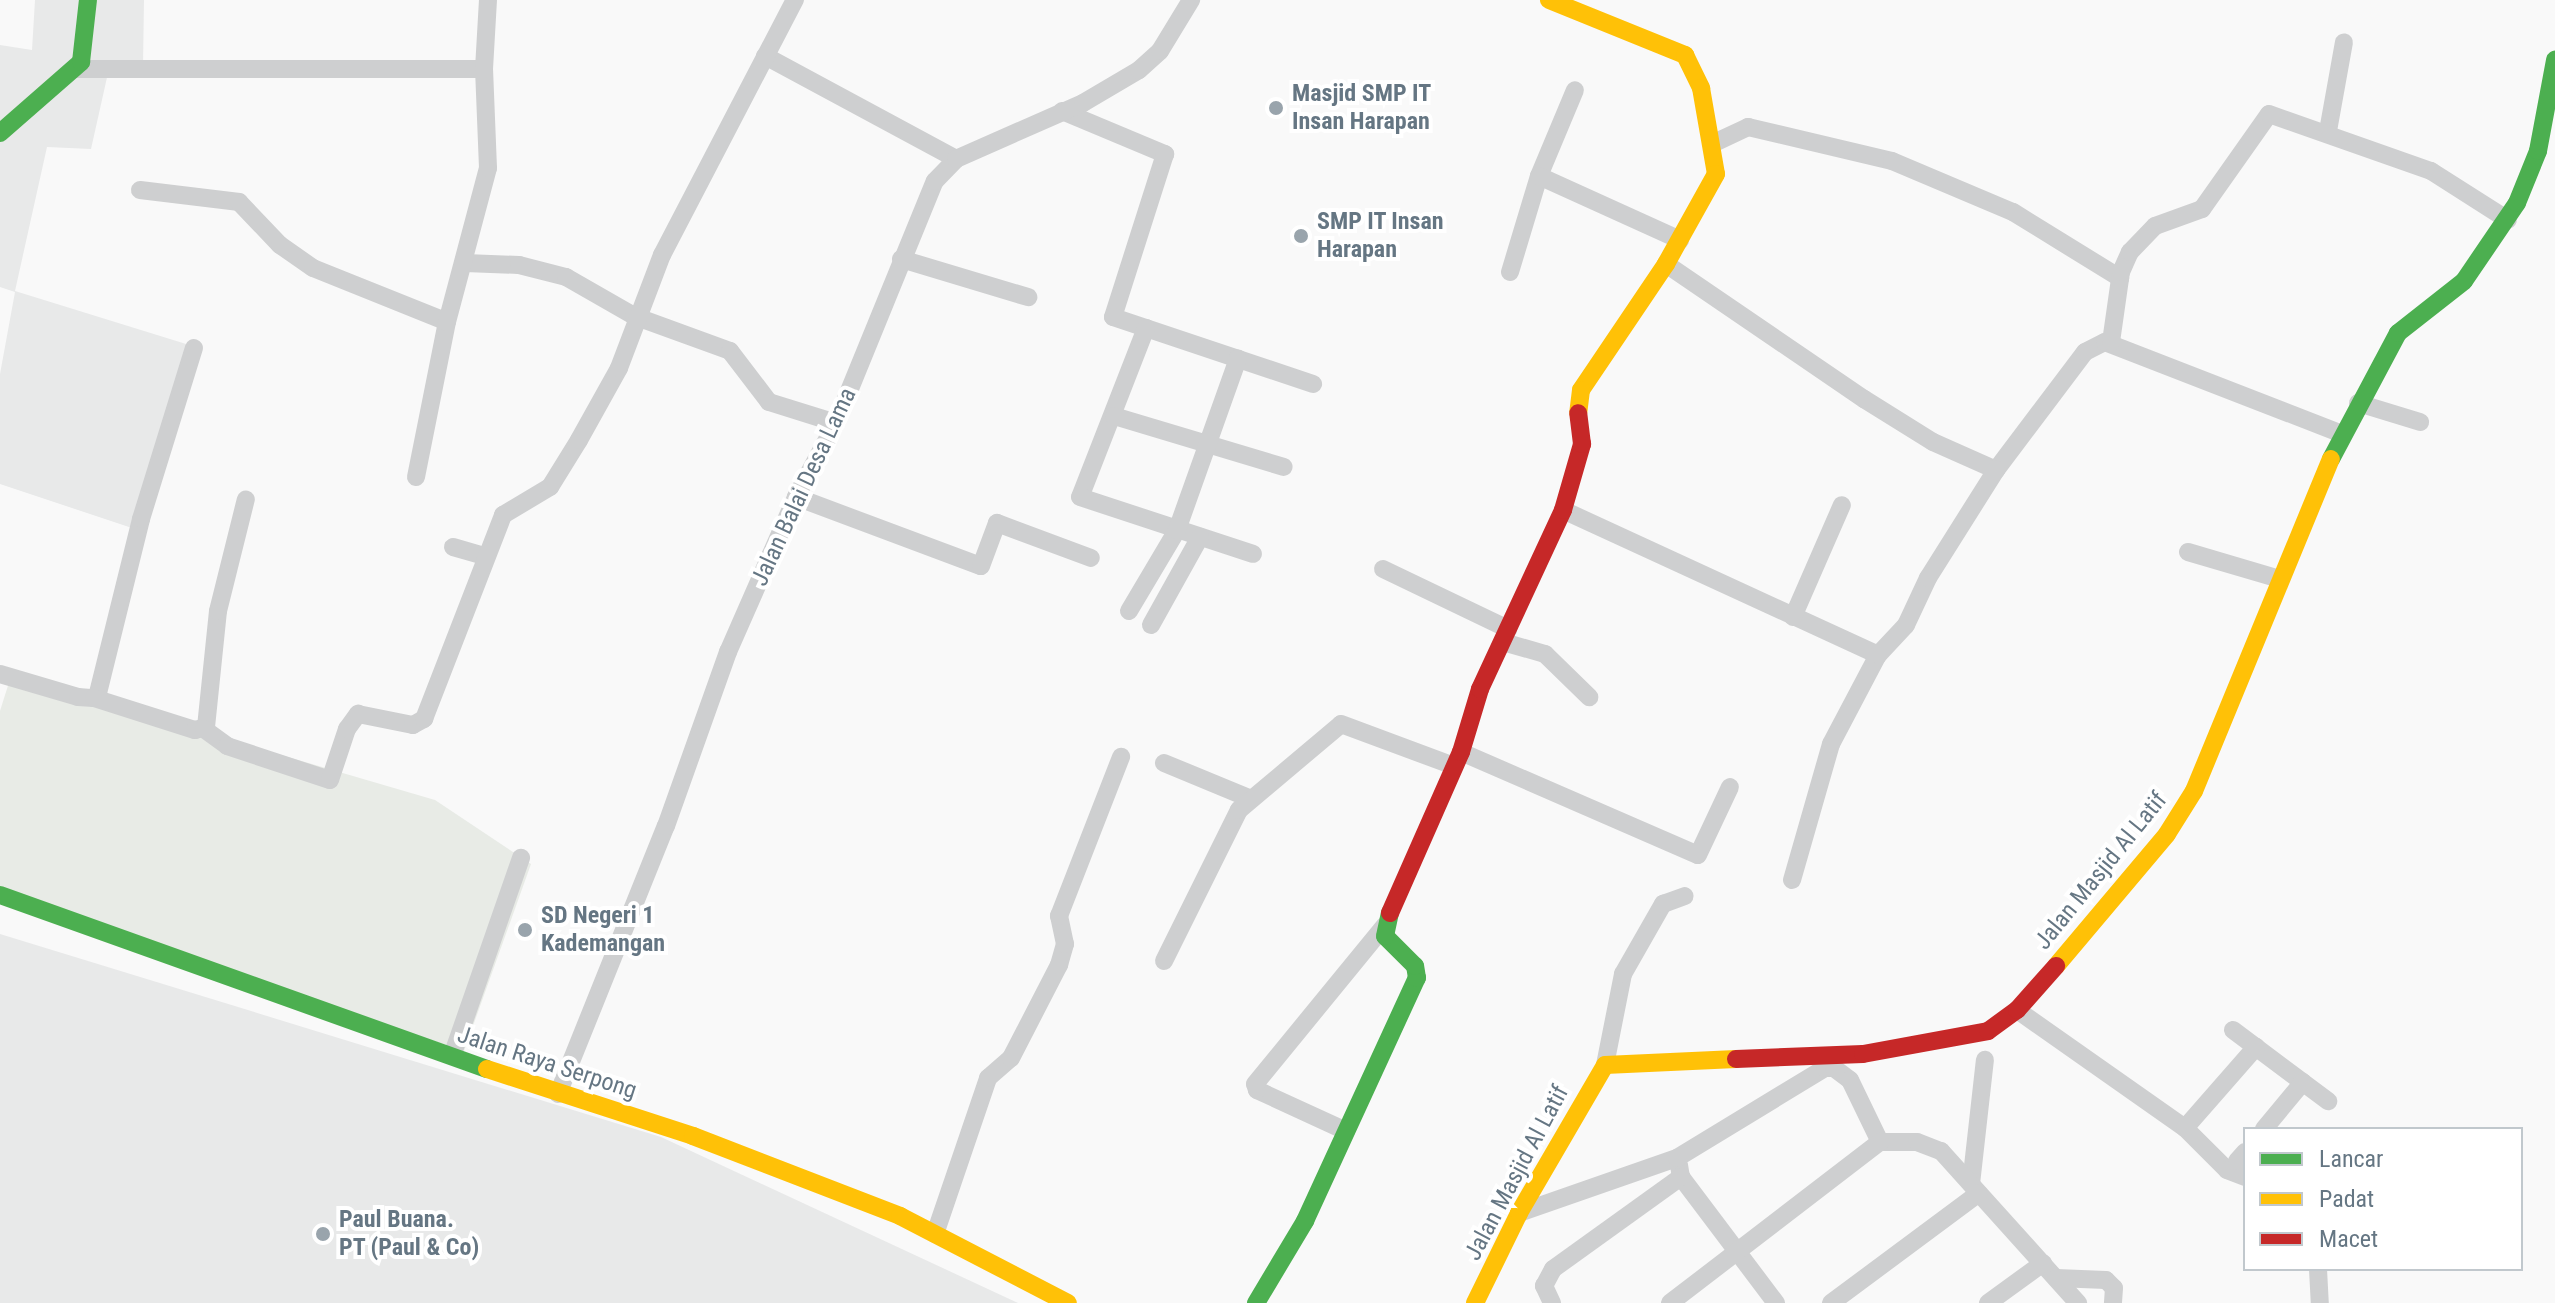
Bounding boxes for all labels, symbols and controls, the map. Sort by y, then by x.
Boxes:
place label: Masjid SMP IT Insan Harapan [1292,80,1431,136]
marker: Masjid SMP IT Insan Harapan [1267,99,1285,117]
place label: SMP IT Insan Harapan [1317,208,1444,264]
marker: SMP IT Insan Harapan [1292,227,1310,245]
street label: Jalan Balai Desa Lama [745,383,863,591]
street label: Jalan Masjid Al Latif [2029,787,2173,955]
place label: SD Negeri 1 Kademangan [541,902,665,958]
marker: SD Negeri 1 Kademangan [516,921,534,939]
street label: Jalan Raya Serpong [454,1020,640,1106]
street label: Jalan Masjid Al Latif [1459,1081,1575,1265]
legend [2243,1127,2523,1271]
text: Lancar [2319,1145,2383,1173]
text: Padat [2319,1185,2374,1213]
place label: Paul Buana. PT (Paul & Co) [339,1206,480,1262]
marker: Paul Buana. PT (Paul & Co) [314,1225,332,1243]
text: Macet [2319,1225,2378,1253]

